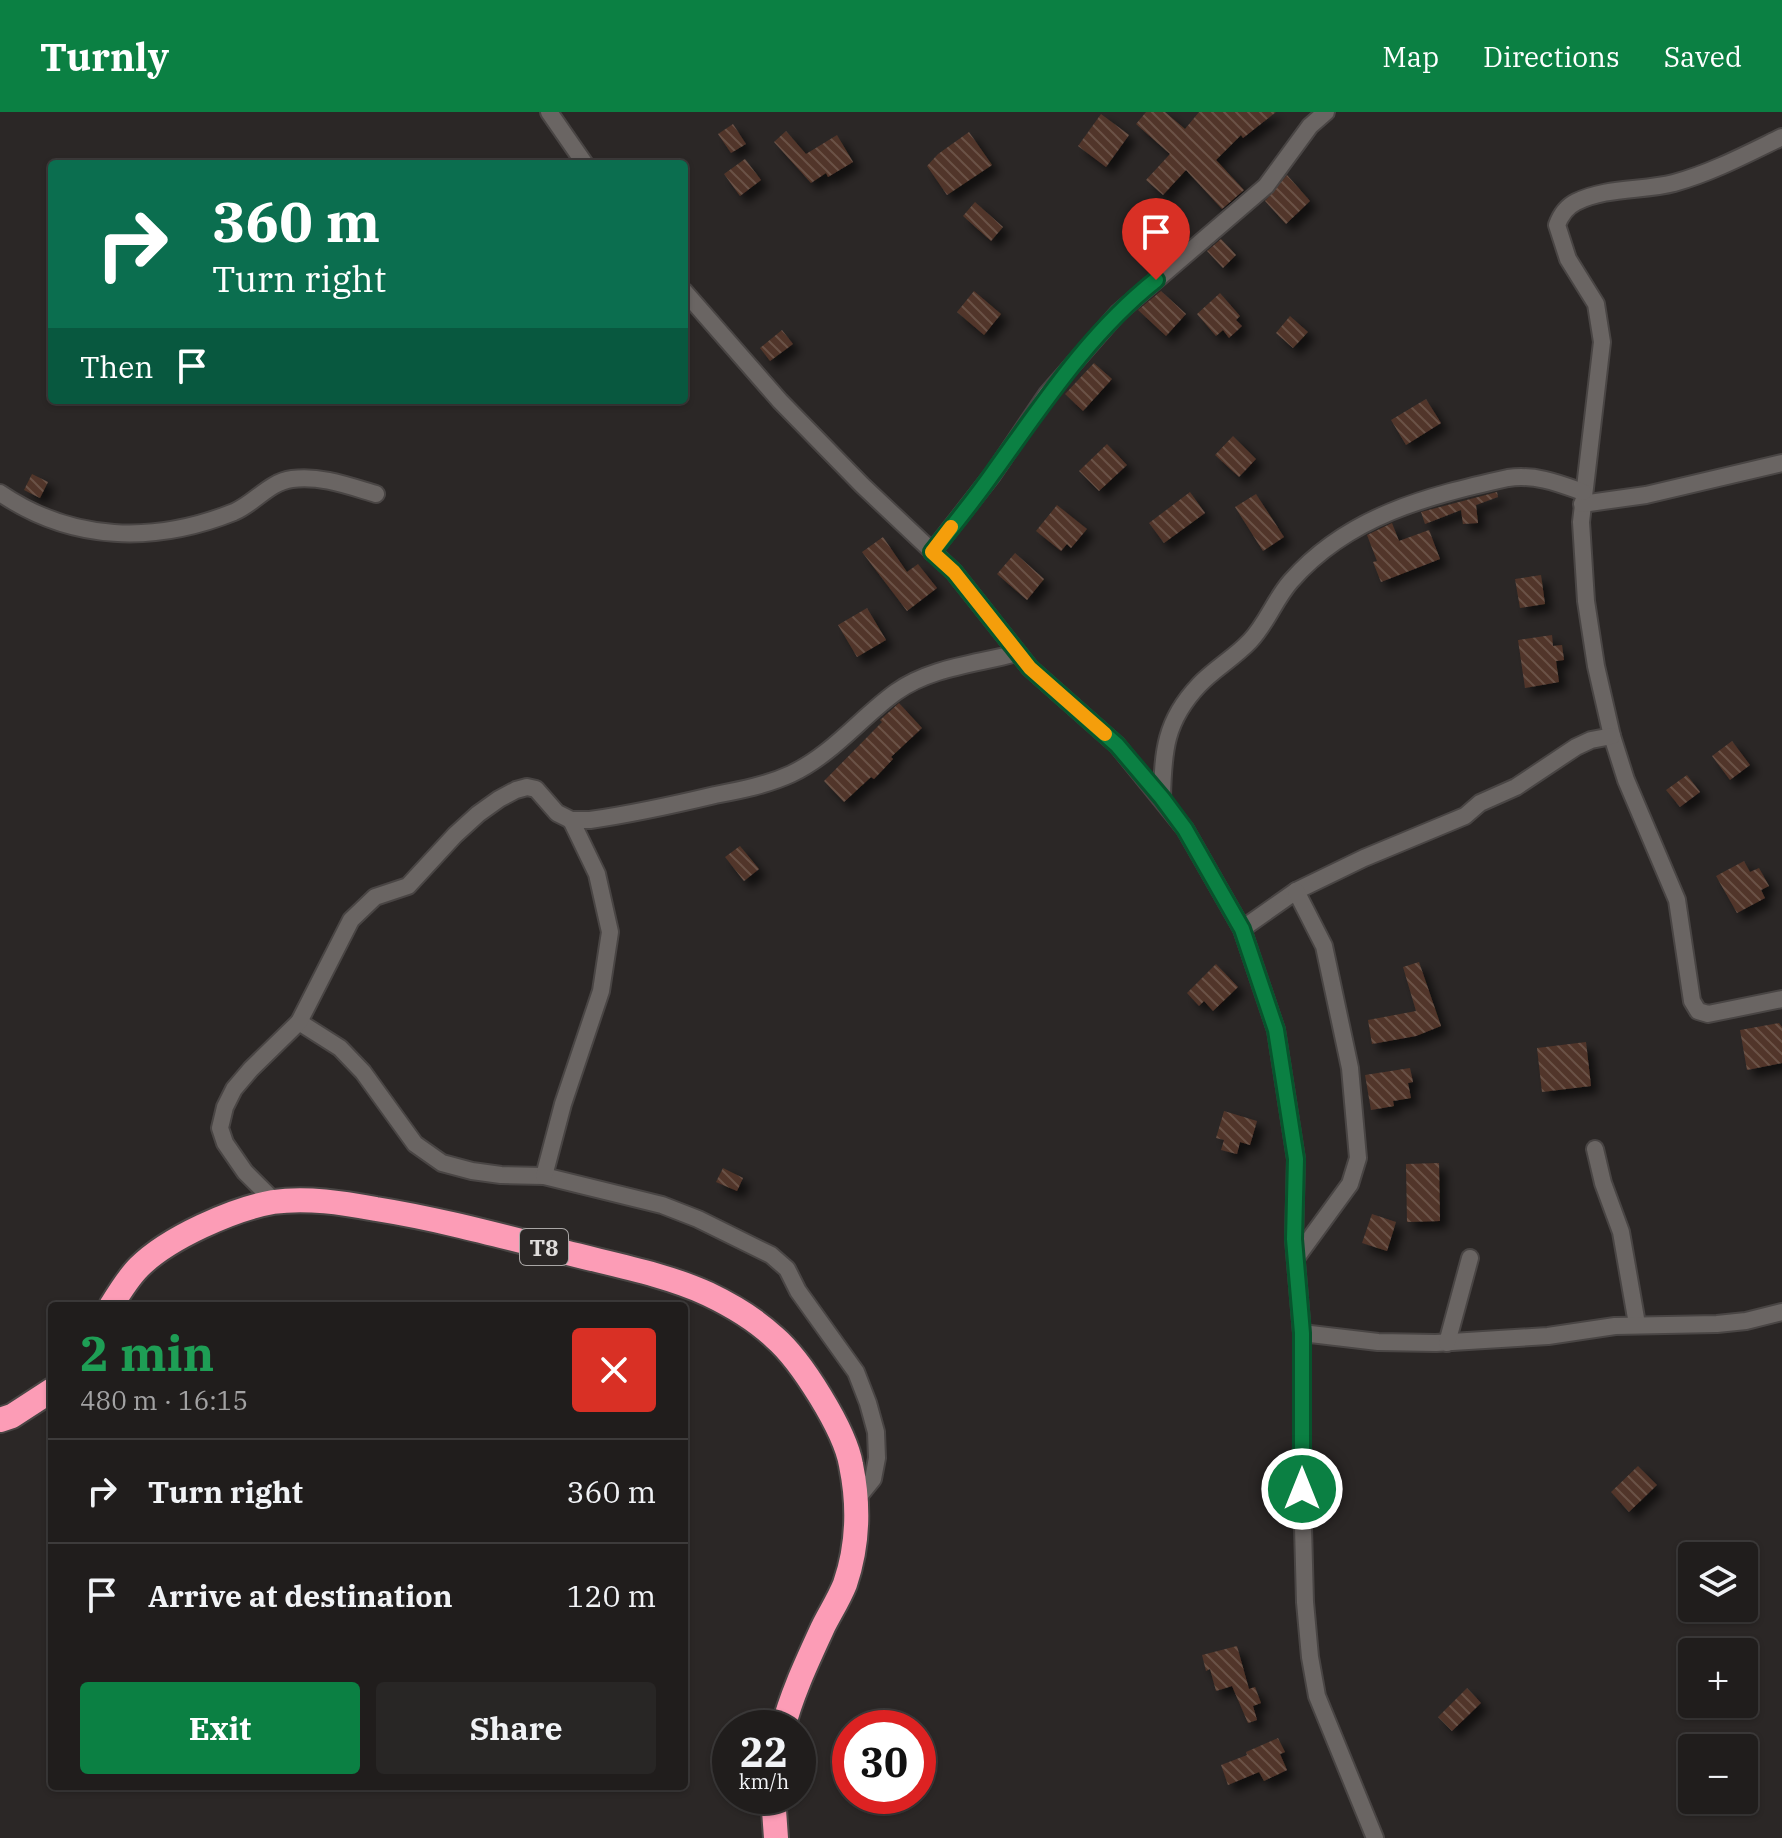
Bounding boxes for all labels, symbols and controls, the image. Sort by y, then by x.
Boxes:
text: Turnly [40,32,169,81]
text: Map [1382,38,1439,75]
text: Directions [1483,38,1620,75]
text: Saved [1664,38,1742,75]
text: 360 m [212,185,380,257]
icon: right [80,192,184,296]
pin [1122,198,1190,280]
icon: arrive [1134,210,1178,254]
text: Turn right [212,255,386,302]
icon: arrive [170,344,214,388]
text: Then [80,347,154,386]
road number: T8 [520,1229,568,1265]
text: 2 min [80,1322,214,1384]
button: close [572,1328,656,1412]
text: 480 m · 16:15 [80,1383,248,1417]
position arrow [1260,1447,1344,1531]
icon: right [80,1469,124,1513]
text: Turn right [148,1472,303,1511]
text: 360 m [566,1472,656,1511]
map controls [1678,1542,1758,1814]
button: layers [1678,1542,1758,1622]
icon: arrive [80,1573,124,1617]
text: Arrive at destination [148,1576,453,1615]
text: 120 m [566,1576,656,1615]
button: + [1678,1638,1758,1718]
button: Exit [80,1682,360,1774]
button: Share [376,1682,656,1774]
speed limit sign: 30 [832,1710,936,1814]
text: 22 [740,1726,788,1778]
button: − [1678,1734,1758,1814]
text: km/h [739,1768,789,1795]

